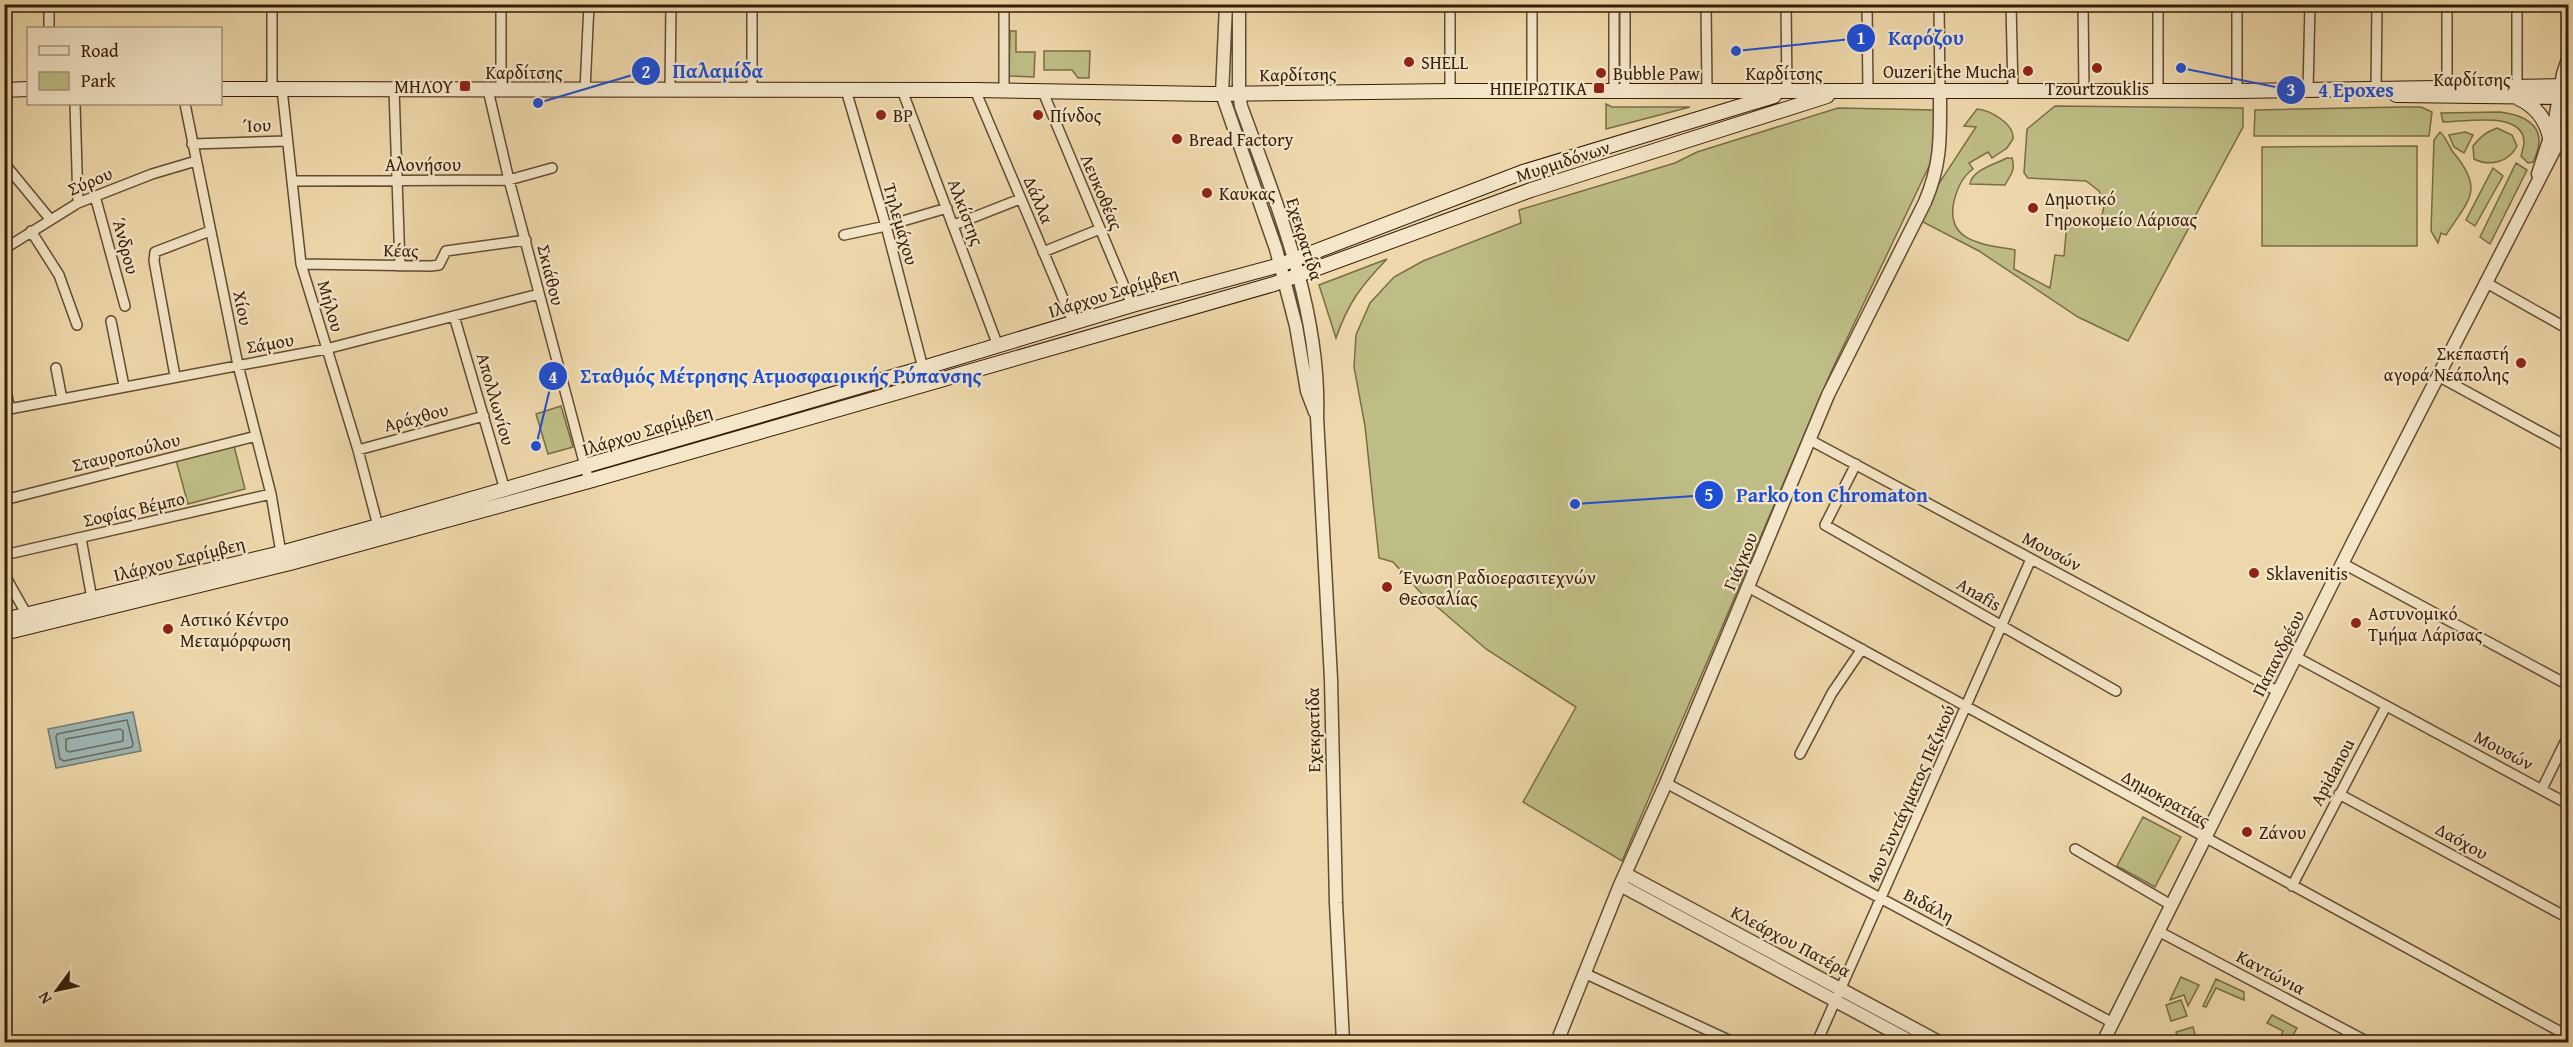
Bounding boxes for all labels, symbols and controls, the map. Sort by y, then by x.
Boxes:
callout: Καρόζου [1846,19,1975,57]
text: Καρόζου [1888,23,1964,52]
text: 1 [1856,24,1866,51]
legend [27,27,222,105]
text: Road [81,37,119,64]
place label: SHELL [1421,49,1469,76]
callout: Παλαμίδα [631,52,775,90]
marker: SHELL [1402,55,1416,69]
text: Παλαμίδα [673,56,763,85]
text: 2 [641,58,651,85]
place label: Ouzeri the Mucha [1883,58,2016,85]
street label: Καρδίτσης [485,59,563,86]
street label: Καρδίτσης [1259,60,1337,88]
place label: Bubble Paw [1613,60,1700,87]
street label: Καρδίτσης [1745,60,1823,87]
marker: Tzourtzouklis [2090,61,2104,75]
marker: Ouzeri the Mucha [2021,64,2035,78]
marker: Bubble Paw [1594,66,1608,80]
street label: Καρδίτσης [2433,66,2511,93]
text: Park [81,67,117,94]
callout: 4 Epoxes [2276,71,2405,109]
place label: ΜΗΛΟΥ [394,73,453,100]
place label: ΗΠΕΙΡΩΤΙΚΑ [1490,75,1587,102]
place label: Tzourtzouklis [2045,75,2149,102]
text: 4 Epoxes [2318,75,2394,104]
text: 3 [2286,76,2296,103]
marker: ΜΗΛΟΥ [458,79,472,93]
marker: ΗΠΕΙΡΩΤΙΚΑ [1592,81,1606,95]
place label: BP [893,102,913,129]
place label: Πίνδος [1050,102,1102,129]
marker: BP [874,108,888,122]
marker: Πίνδος [1031,108,1045,122]
street label: Ίου [242,111,272,139]
place label: Bread Factory [1189,126,1293,153]
marker: Bread Factory [1170,132,1184,146]
street label: Μυρμιδόνων [1512,133,1614,189]
street label: Λευκοθέας [1074,150,1130,235]
street label: Αλονήσου [385,151,461,178]
street label: Σύρου [63,160,117,202]
street label: Δάλλα [1017,172,1061,228]
street label: Αλκίστης [941,175,991,250]
street label: Τηλεμάχου [876,180,926,268]
place label: Καυκας [1219,180,1276,207]
place label: Δημοτικό Γηροκομείο Λάρισας [2045,185,2197,233]
marker: Καυκας [1200,186,1214,200]
street label: Εχεκρατίδα [1280,194,1330,284]
marker: Δημοτικό Γηροκομείο Λάρισας [2026,201,2040,215]
street label: Άνδρου [106,215,146,277]
street label: Κέας [383,236,419,264]
street label: Σκιάθου [530,242,572,308]
street label: Ιλάρχου Σαρίμβεη [1045,259,1181,325]
street label: Μήλου [311,277,351,335]
street label: Χίου [226,288,260,328]
street label: Σάμου [244,326,296,360]
place label: Σκεπαστή αγορά Νεάπολης [2384,340,2509,388]
street label: Απολλωνίου [470,349,522,449]
marker: Σκεπαστή αγορά Νεάπολης [2514,356,2528,370]
callout: Σταθμός Μέτρησης Ατμοσφαιρικής Ρύπανσης [538,357,994,395]
text: Σταθμός Μέτρησης Ατμοσφαιρικής Ρύπανσης [580,361,983,390]
text: 4 [548,363,558,390]
street label: Αράχθου [381,395,451,439]
street label: Ιλάρχου Σαρίμβεη [579,397,715,463]
street label: Σταυροπούλου [69,426,183,478]
callout: Parko ton Chromaton [1694,476,1940,514]
text: Parko ton Chromaton [1736,480,1928,509]
text: 5 [1704,481,1714,508]
street label: Σοφίας Βέμπο [80,484,188,534]
street label: Μουσών [2017,524,2087,578]
street label: Γιάγκου [1716,528,1764,594]
street label: Ιλάρχου Σαρίμβεη [110,530,248,588]
place label: Sklavenitis [2266,560,2348,587]
place label: Ένωση Ραδιοερασιτεχνών Θεσσαλίας [1399,564,1596,612]
marker: Sklavenitis [2247,566,2261,580]
street label: Anafis [1952,570,2006,618]
marker: Ένωση Ραδιοερασιτεχνών Θεσσαλίας [1380,580,1394,594]
place label: Αστυνομικό Τμήμα Λάρισας [2368,600,2483,648]
street label: Παπανδρέου [2245,605,2311,701]
place label: Αστικό Κέντρο Μεταμόρφωση [180,606,291,654]
marker: Αστυνομικό Τμήμα Λάρισας [2349,616,2363,630]
marker: Αστικό Κέντρο Μεταμόρφωση [161,622,175,636]
street label: Εχεκρατίδα [1299,687,1327,773]
street label: 4ου Συντάγματος Πεζικού [1858,700,1962,888]
street label: Μουσών [2469,723,2539,777]
street label: Apidanou [2303,733,2361,810]
street label: Δημοκρατίας [2117,763,2215,834]
street label: Δαόχου [2431,816,2493,866]
place label: Ζάνου [2259,819,2306,846]
marker: Ζάνου [2240,825,2254,839]
street label: Βιδάλη [1899,881,1959,929]
street label: Κλεάρχου Πατέρα [1726,898,1856,984]
street label: Καντώνια [2232,942,2311,1002]
north arrow [27,960,87,1020]
text: N [31,987,57,1009]

